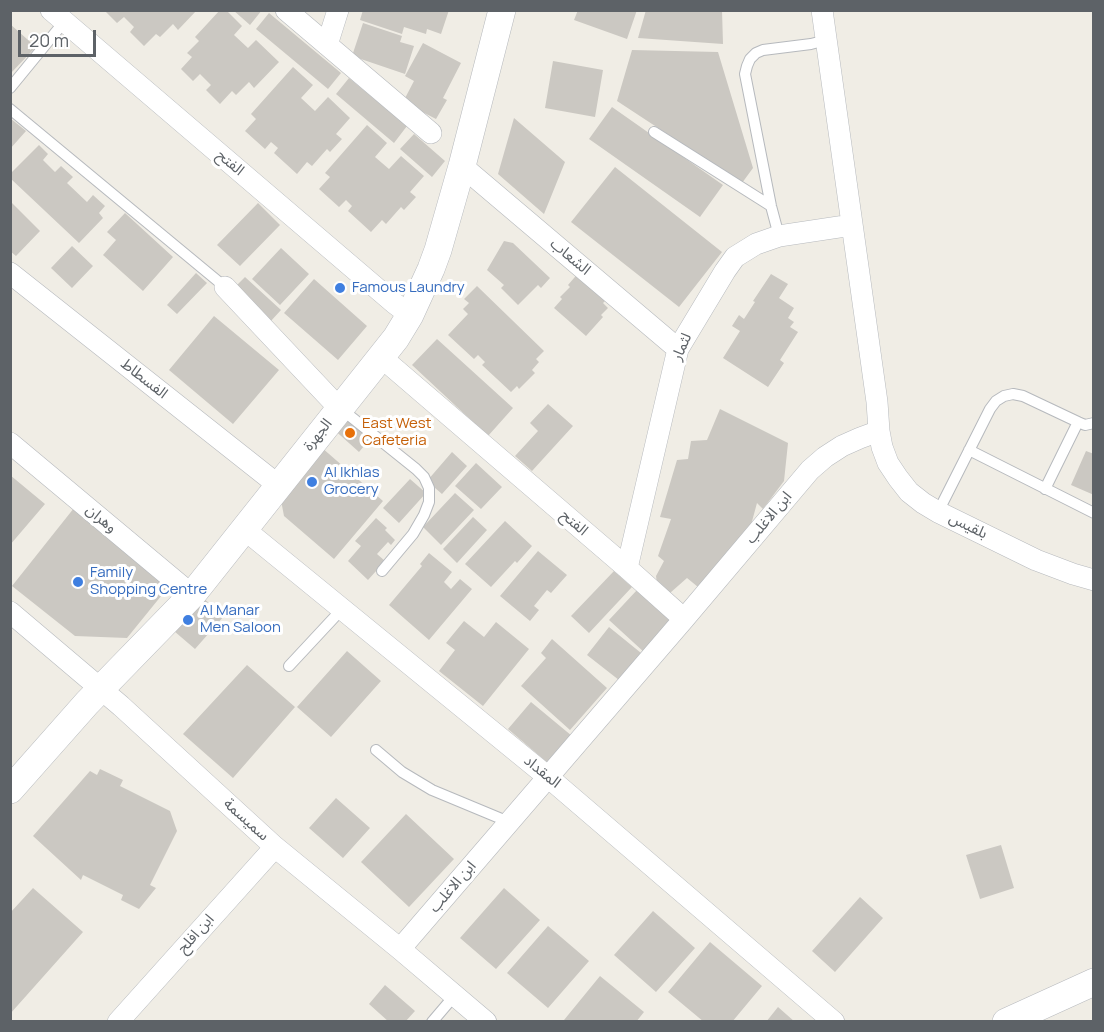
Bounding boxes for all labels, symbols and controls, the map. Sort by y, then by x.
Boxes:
scale bar [21,18,99,56]
text: 20 m [29,28,69,52]
street label: الفتح [213,146,247,180]
street label: الشعاب [546,235,594,279]
place label: Famous Laundry [352,279,465,297]
marker: Famous Laundry [333,281,347,295]
street label: لثمار [668,331,696,363]
street label: الفسطاط [117,355,171,403]
street label: الجهرة [300,415,336,455]
place label: East West Cafeteria [362,415,432,450]
marker: East West Cafeteria [343,426,357,440]
place label: Al Ikhlas Grocery [324,464,380,499]
marker: Al Ikhlas Grocery [305,475,319,489]
street label: ابن الاغلب [742,488,796,548]
street label: وهران [82,501,120,537]
street label: الفتح [557,506,591,540]
street label: بلقيس [946,509,990,543]
place label: Family Shopping Centre [90,564,207,599]
marker: Family Shopping Centre [71,575,85,589]
place label: Al Manar Men Saloon [200,602,281,637]
marker: Al Manar Men Saloon [181,613,195,627]
street label: المقداد [520,752,564,792]
street label: سميسمة [220,795,272,845]
street label: ابن الاغلب [426,858,480,916]
street label: ابن افلح [174,911,218,957]

